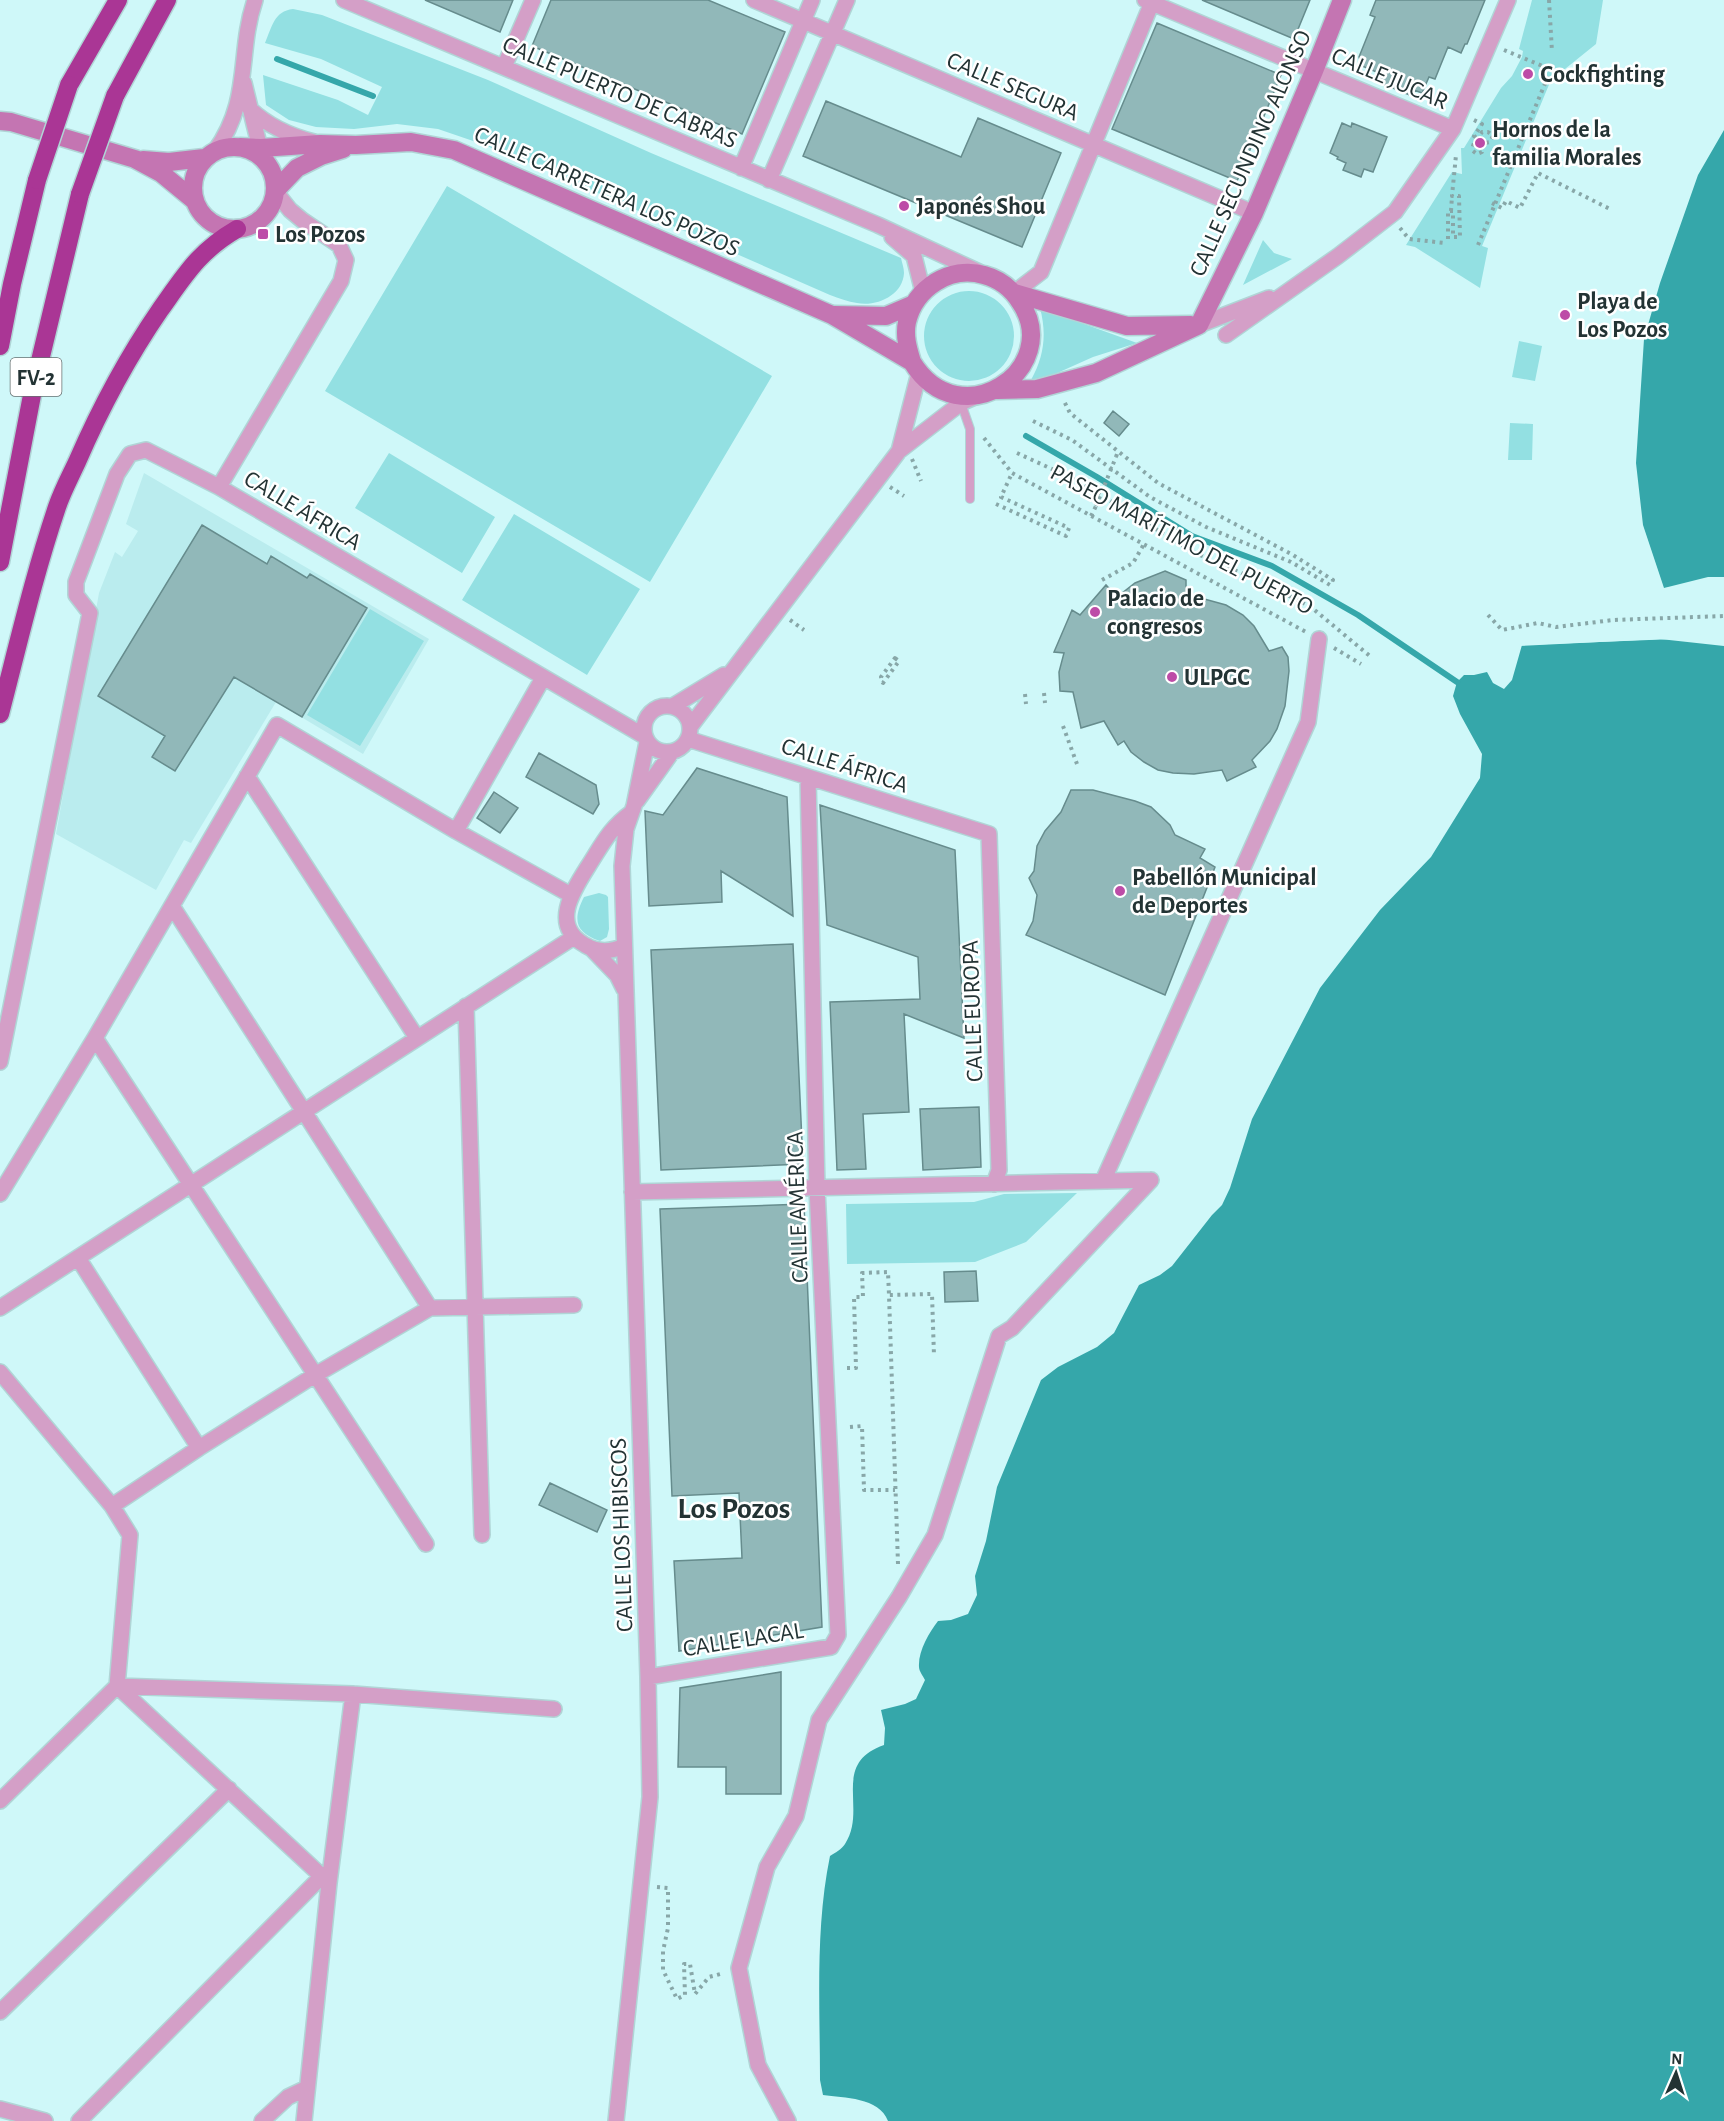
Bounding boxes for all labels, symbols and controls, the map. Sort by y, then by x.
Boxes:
street label: CALLE SECUNDINO ALONSO [1186,27,1316,280]
street label: CALLE PUERTO DE CABRAS [499,33,740,153]
street label: CALLE JUCAR [1328,44,1451,114]
street label: CALLE SEGURA [943,48,1082,126]
place label: Сockfighting [1540,63,1665,87]
marker: Сockfighting [1521,67,1535,81]
place label: Hornos de la familia Morales [1492,118,1642,170]
street label: CALLE CARRETERA LOS POZOS [470,122,743,261]
marker: Hornos de la familia Morales [1473,136,1487,150]
place label: Japonés Shou [916,195,1046,219]
marker: Japonés Shou [897,199,911,213]
place label: Los Pozos [275,223,365,247]
marker: Los Pozos [256,227,270,241]
place label: Playa de Los Pozos [1577,290,1667,342]
marker: Playa de Los Pozos [1558,308,1572,322]
road number: FV-2 [10,358,62,396]
street label: PASEO MARÍTIMO DEL PUERTO [1046,459,1318,619]
street label: CALLE ÁFRICA [240,465,366,555]
place label: Palacio de congresos [1107,587,1204,639]
marker: Palacio de congresos [1088,605,1102,619]
place label: ULPGC [1184,666,1250,690]
marker: ULPGC [1165,670,1179,684]
street label: CALLE ÁFRICA [778,732,912,798]
place label: Pabellón Municipal de Deportes [1132,866,1317,918]
marker: Pabellón Municipal de Deportes [1113,884,1127,898]
street label: CALLE EUROPA [959,940,987,1082]
street label: CALLE AMÉRICA [781,1131,813,1283]
street label: CALLE LOS HIBISCOS [607,1438,637,1632]
district label: Los Pozos [678,1494,790,1524]
street label: CALLE LACAL [681,1619,805,1661]
north arrow [1646,2043,1706,2103]
text: N [1671,2051,1683,2067]

